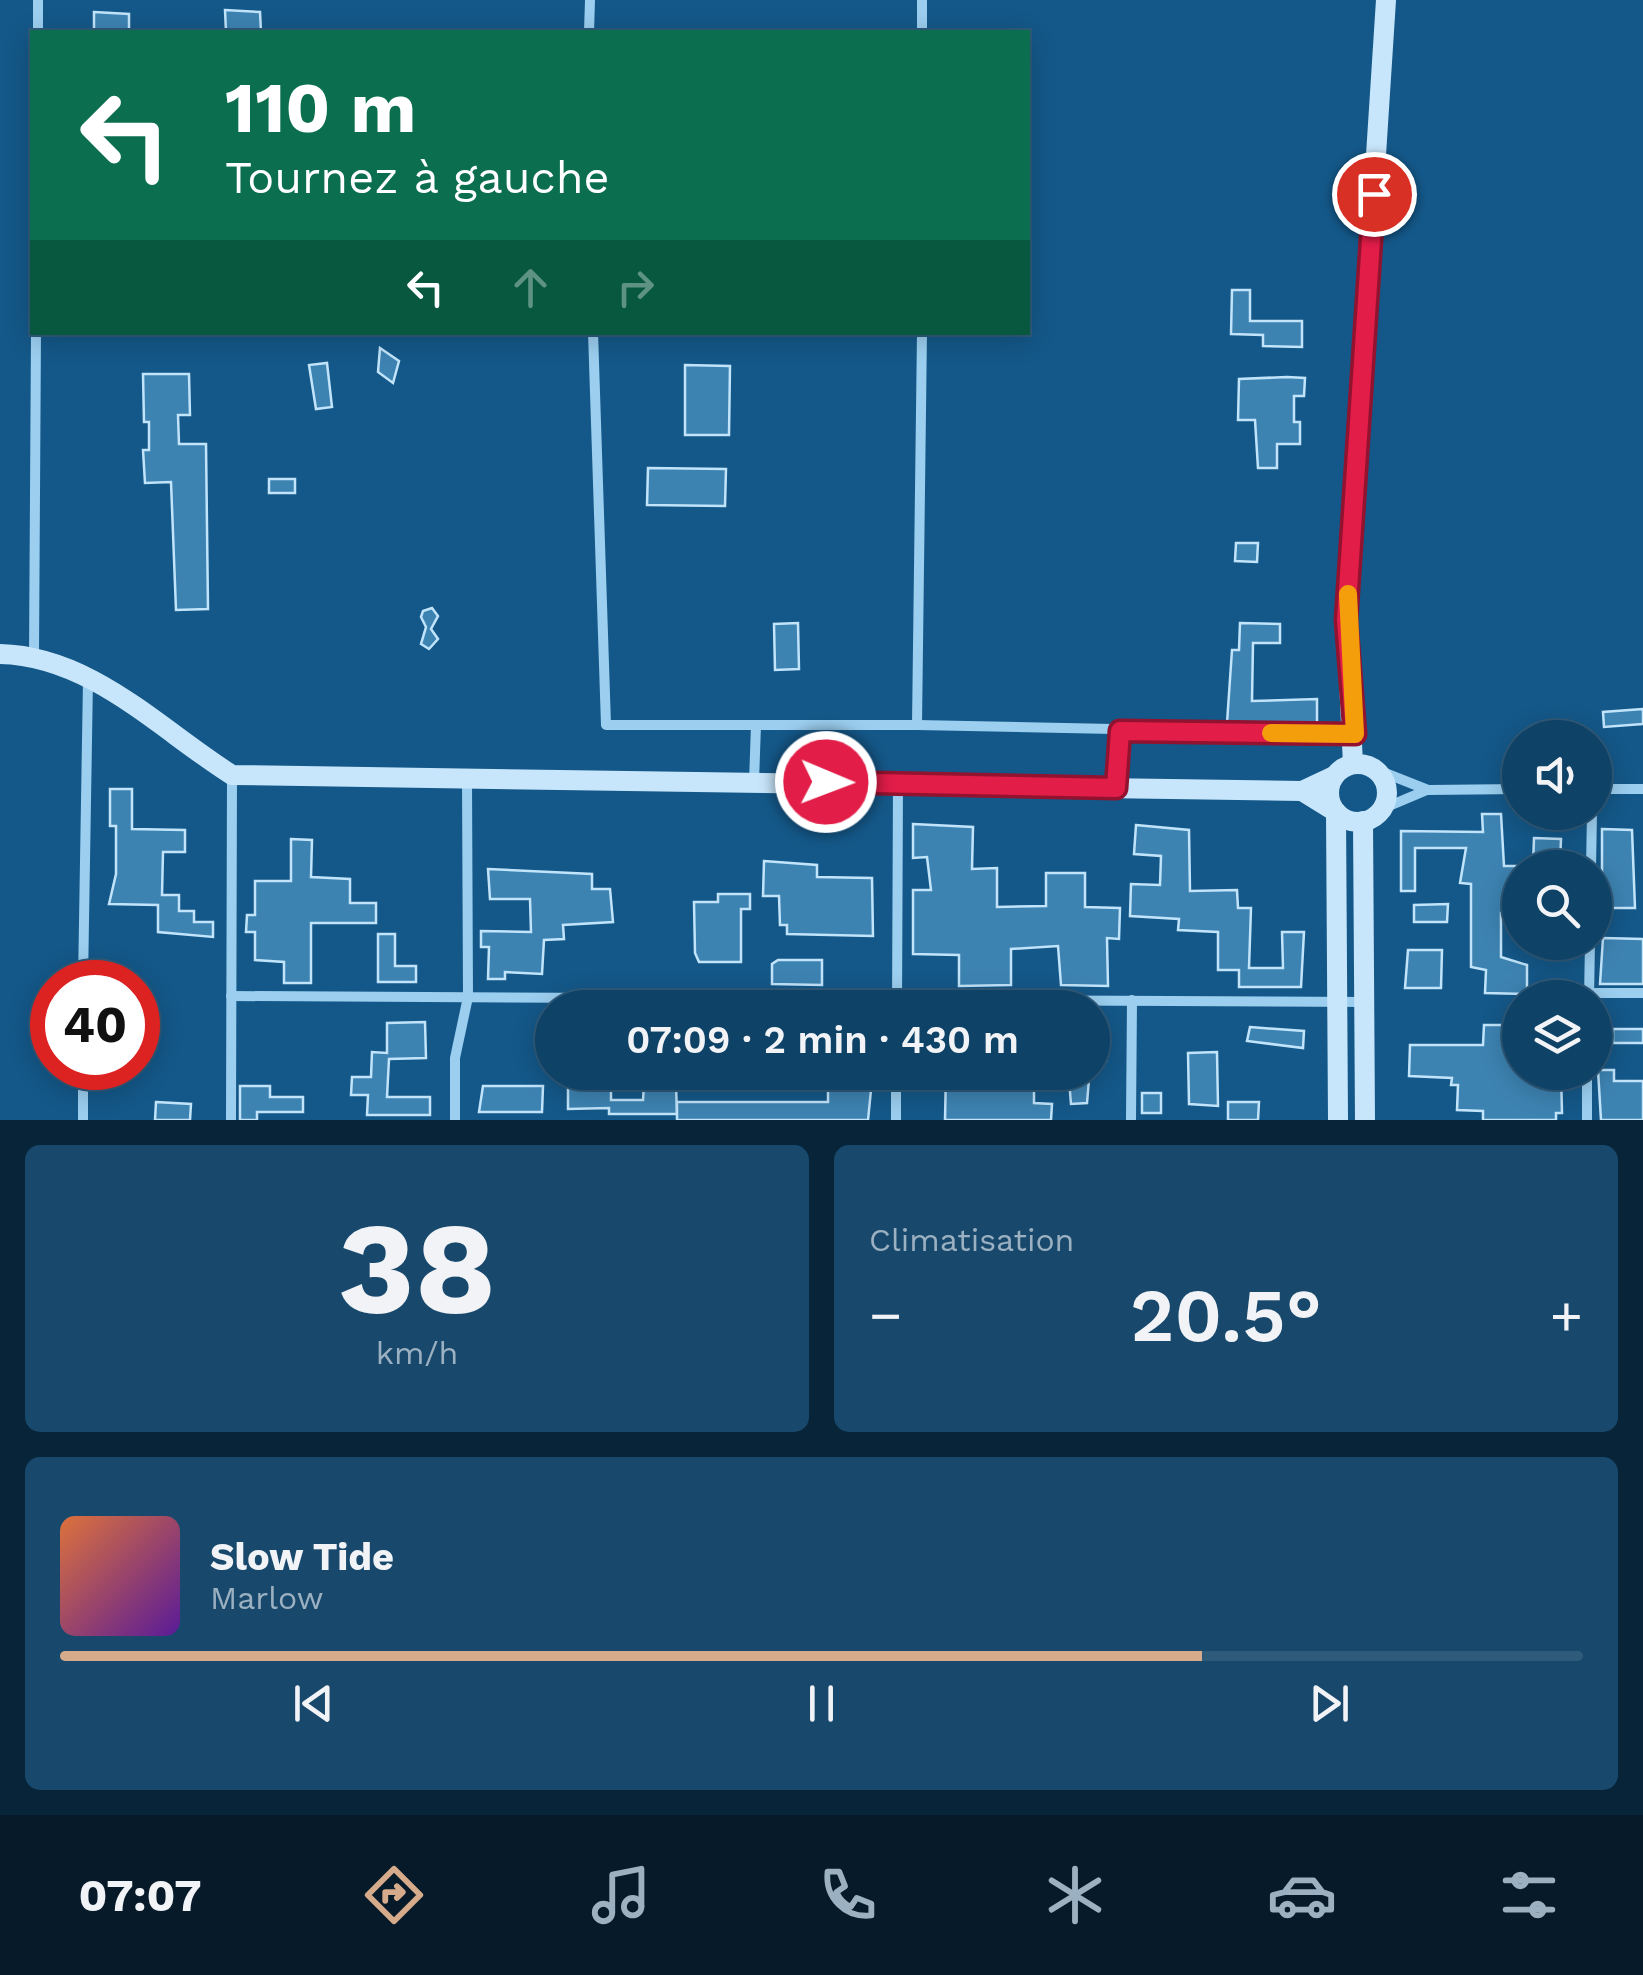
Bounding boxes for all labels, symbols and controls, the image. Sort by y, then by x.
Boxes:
text: 110 m [225,67,416,149]
icon: left [60,70,190,200]
text: Tournez à gauche [225,151,610,204]
pin [1332,152,1417,237]
icon: arrive [1347,167,1402,222]
icon: left [398,260,453,315]
icon: ahead [503,260,558,315]
icon: right [608,260,663,315]
map controls [1502,720,1612,1090]
button: sound [1502,720,1612,830]
position arrow [774,730,878,834]
button: search [1502,850,1612,960]
speed limit sign: 40 [30,960,160,1090]
button: layers [1502,980,1612,1090]
text: 07:09 · 2 min · 430 m [626,1018,1019,1062]
text: 38 [338,1192,496,1345]
text: Climatisation [869,1221,1074,1259]
text: 20.5° [1130,1271,1322,1359]
text: − [869,1283,902,1347]
text: + [1550,1283,1583,1347]
text: km/h [376,1334,458,1372]
text: Slow Tide [210,1535,394,1579]
text: Marlow [210,1579,324,1617]
icon: previous [286,1676,341,1731]
icon: pause [794,1676,849,1731]
icon: next [1302,1676,1357,1731]
icon: directions [359,1860,429,1930]
icon: music [586,1860,656,1930]
icon: phone [813,1860,883,1930]
icon: climate [1040,1860,1110,1930]
icon: car [1267,1860,1337,1930]
icon: filters [1494,1860,1564,1930]
text: 07:07 [79,1869,202,1922]

